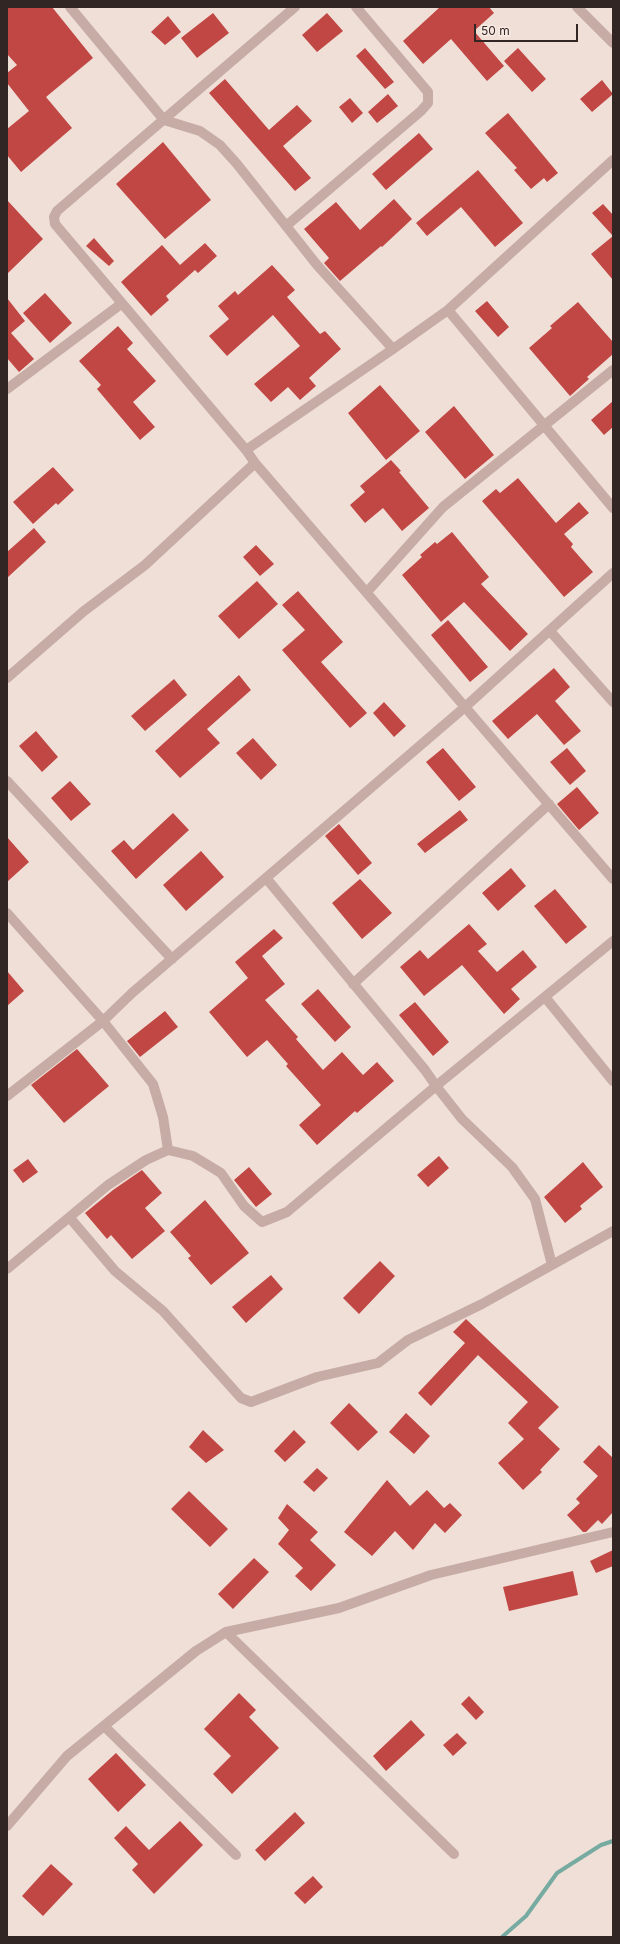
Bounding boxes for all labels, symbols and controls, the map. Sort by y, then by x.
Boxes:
scale bar [476,16,580,42]
text: 50 m [481,23,510,38]

